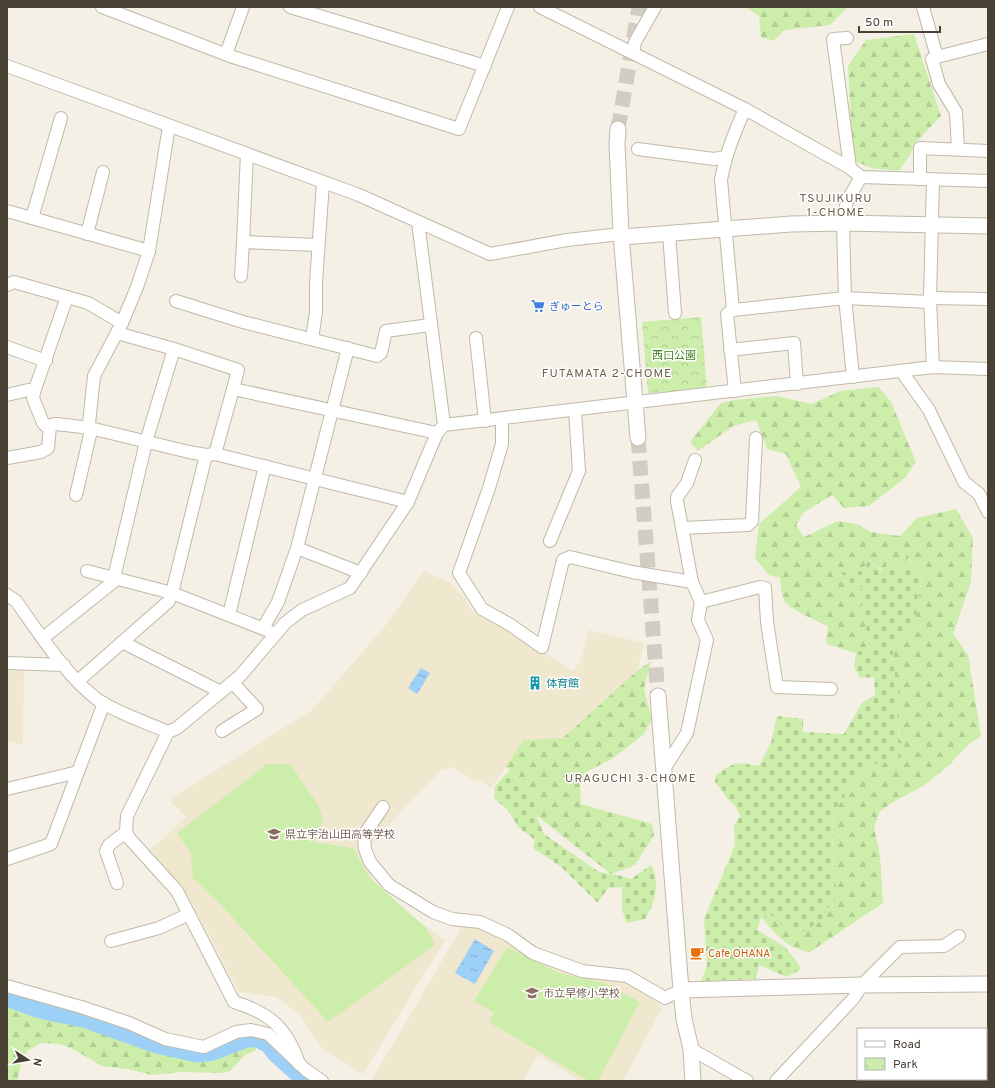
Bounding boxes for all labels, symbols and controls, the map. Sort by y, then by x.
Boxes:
scale bar [859,8,940,34]
text: 50 m [865,15,893,31]
district label: TSUJIKURU 1-CHOME [799,191,873,221]
supermarket icon: ぎゅーとら [530,298,546,314]
place label: ぎゅーとら [549,300,604,314]
park label: 西口公園 [652,349,696,363]
district label: FUTAMATA 2-CHOME [542,366,672,382]
building icon: 体育館 [527,675,543,691]
place label: 体育館 [546,677,579,691]
district label: URAGUCHI 3-CHOME [565,771,697,787]
school or university icon: 県立宇治山田高等学校 [266,826,282,842]
place label: 県立宇治山田高等学校 [285,828,395,842]
cafe icon: Cafe OHANA [689,945,705,961]
place label: Cafe OHANA [708,947,771,961]
school or university icon: 市立早修小学校 [524,985,540,1001]
place label: 市立早修小学校 [543,987,620,1001]
legend [857,1028,987,1080]
text: Road [893,1037,921,1053]
north arrow [8,1040,48,1080]
text: N [29,1057,44,1067]
text: Park [893,1057,918,1073]

